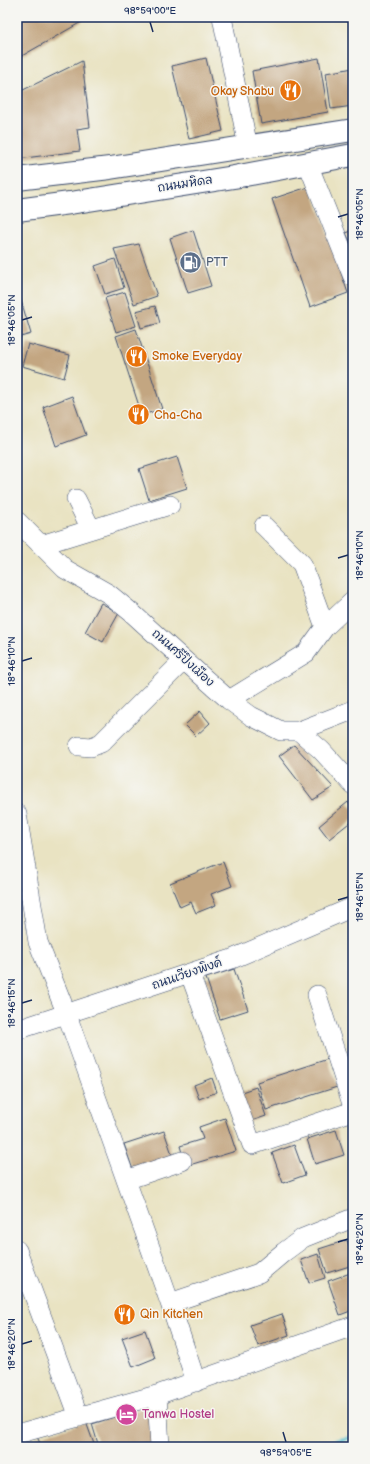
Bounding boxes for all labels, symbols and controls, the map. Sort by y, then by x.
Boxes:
text: 98°59'00"E [124,5,176,17]
restaurant icon: Okay Shabu [277,78,303,104]
place label: Okay Shabu [211,84,274,99]
street label: ถนนมหิดล [157,172,213,196]
text: 18°46'05"N [354,188,366,240]
fuel station icon: PTT [178,249,204,275]
place label: PTT [206,255,229,270]
text: 18°46'05"N [6,294,18,346]
restaurant icon: Smoke Everyday [124,343,150,369]
place label: Smoke Everyday [152,349,242,364]
restaurant icon: Cha-Cha [126,402,152,428]
place label: Cha-Cha [154,408,203,423]
text: 18°46'10"N [354,530,366,580]
street label: ถนนศรีปิงเมือง [149,625,218,690]
text: 18°46'10"N [6,636,18,686]
text: 18°46'15"N [354,872,366,922]
street label: ถนนเวียงพิงค์ [150,954,224,993]
text: 18°46'15"N [6,978,18,1028]
text: 18°46'20"N [354,1213,366,1265]
restaurant icon: Qin Kitchen [112,1301,138,1327]
place label: Qin Kitchen [140,1307,203,1322]
text: 18°46'20"N [6,1318,18,1370]
hotel icon: Tanwa Hostel [113,1401,139,1427]
place label: Tanwa Hostel [142,1407,214,1422]
text: 98°59'05"E [260,1447,312,1459]

